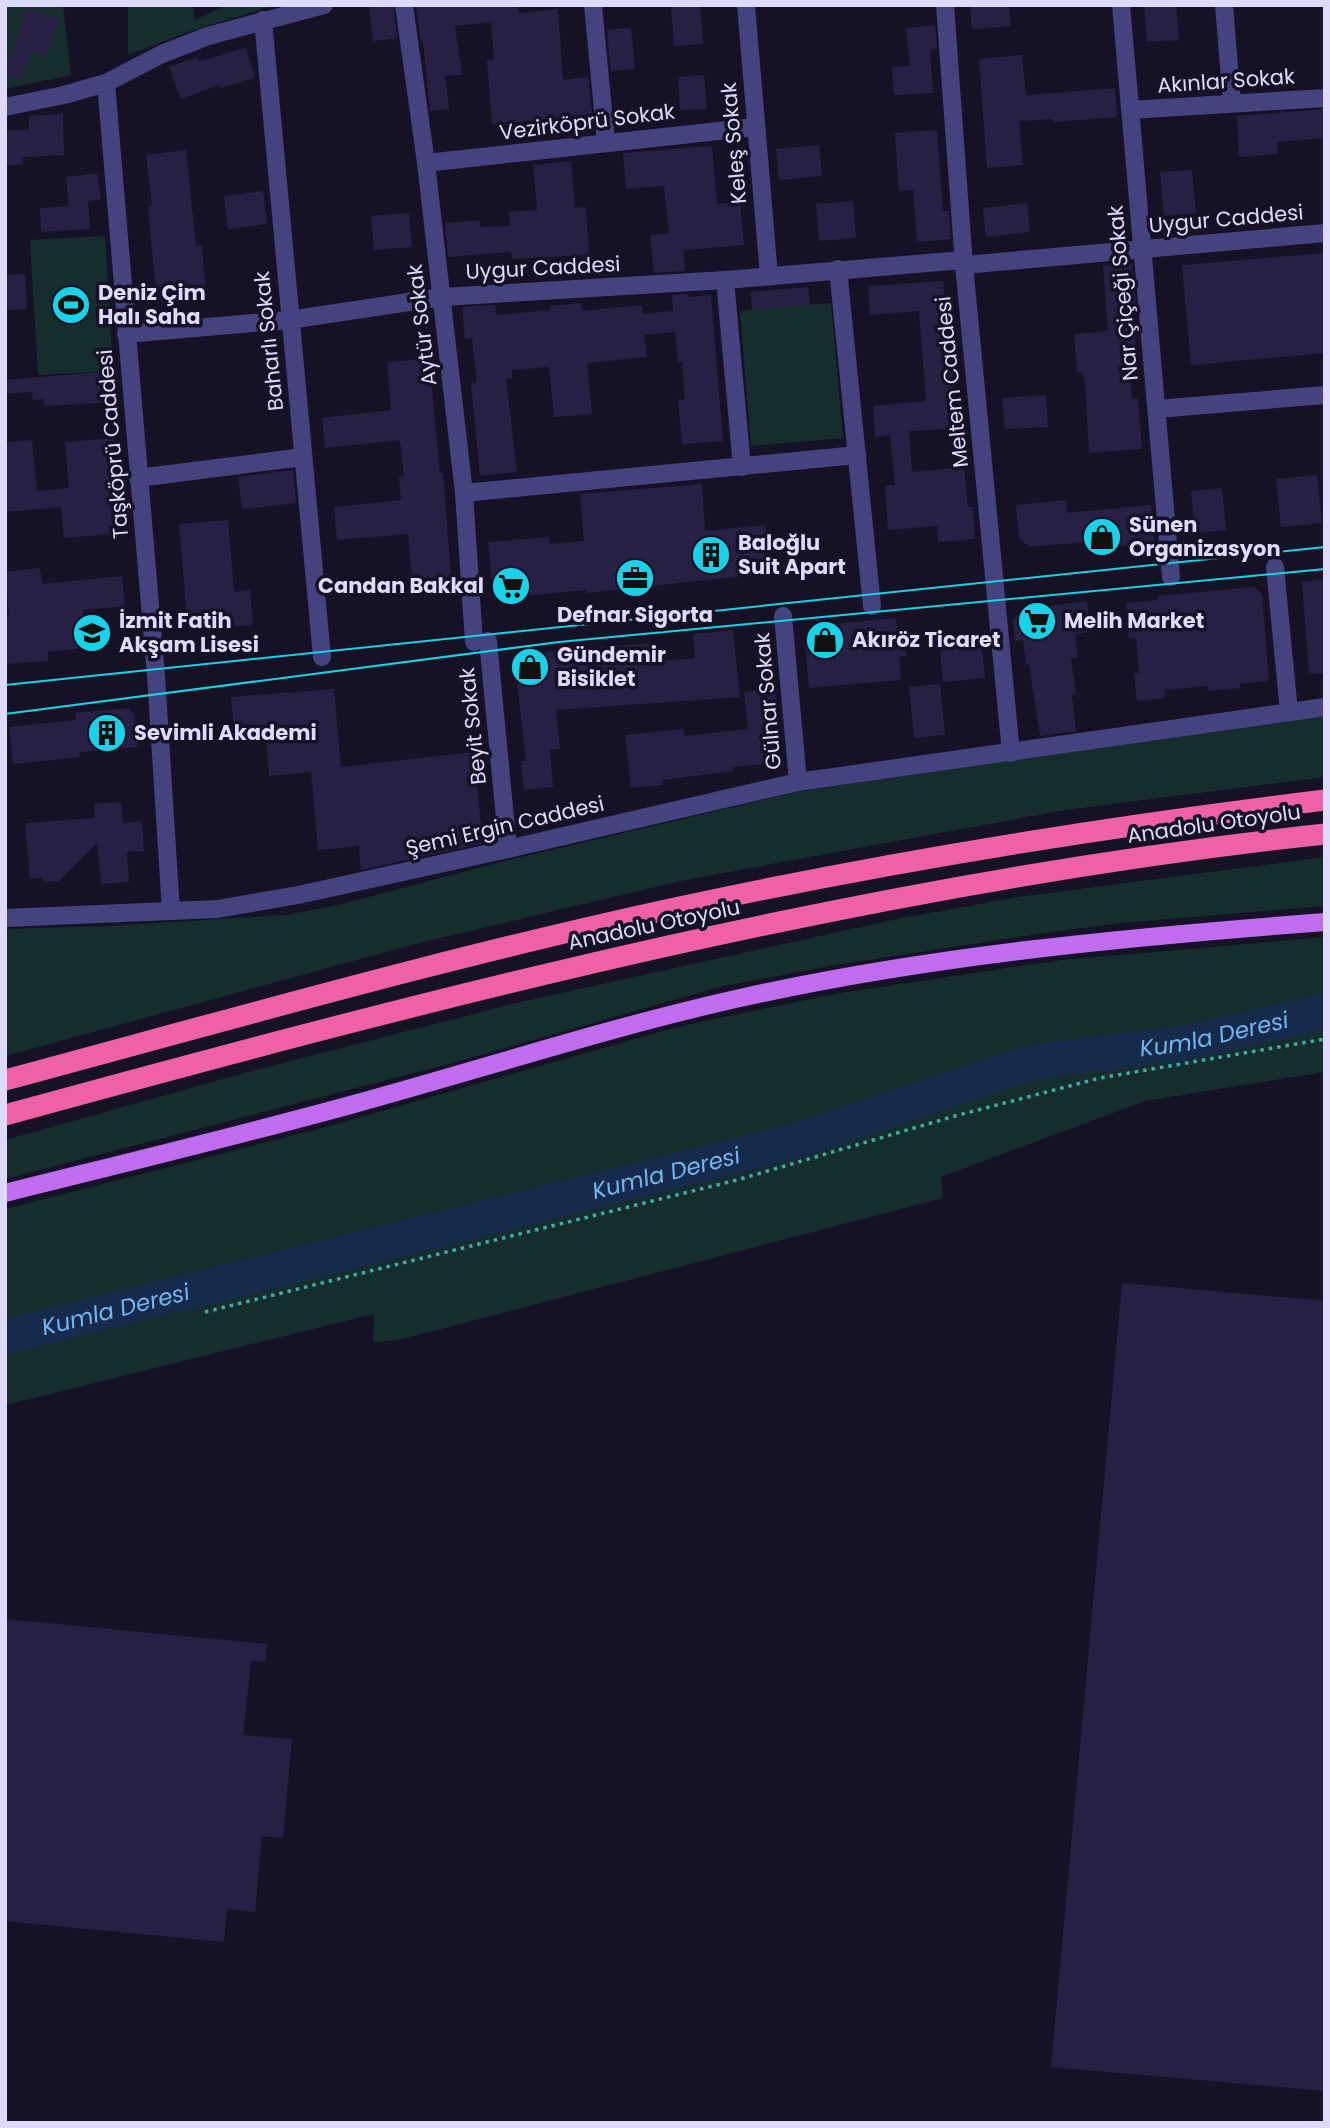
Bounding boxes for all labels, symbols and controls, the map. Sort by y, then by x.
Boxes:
street label: Akınlar Sokak [1156,61,1296,100]
street label: Keleş Sokak [714,81,753,205]
street label: Vezirköprü Sokak [497,96,677,147]
street label: Uygur Caddesi [1147,197,1304,240]
street label: Nar Çiçeği Sokak [1100,204,1145,382]
street label: Uygur Caddesi [465,249,621,286]
street label: Aytür Sokak [400,263,443,387]
street label: Baharlı Sokak [247,270,290,412]
place label: Deniz Çim Halı Saha [98,278,206,331]
sports icon: Deniz Çim Halı Saha [50,284,92,326]
street label: Meltem Caddesi [928,295,975,469]
street label: Taşköprü Caddesi [90,348,135,540]
place label: Sünen Organizasyon [1129,510,1281,563]
shop icon: Sünen Organizasyon [1081,516,1123,558]
place label: Baloğlu Suit Apart [738,528,846,581]
building icon: Baloğlu Suit Apart [690,534,732,576]
office icon: Defnar Sigorta [614,557,656,599]
supermarket icon: Candan Bakkal [490,565,532,607]
place label: Candan Bakkal [318,571,484,600]
place label: Defnar Sigorta [557,600,713,629]
supermarket icon: Melih Market [1016,600,1058,642]
place label: İzmit Fatih Akşam Lisesi [119,606,259,659]
place label: Melih Market [1064,606,1204,635]
school or university icon: İzmit Fatih Akşam Lisesi [71,612,113,654]
shop icon: Akıröz Ticaret [804,619,846,661]
place label: Akıröz Ticaret [852,625,1000,654]
street label: Gülnar Sokak [747,631,788,771]
place label: Gündemir Bisiklet [557,640,666,693]
shop icon: Gündemir Bisiklet [509,646,551,688]
street label: Beyit Sokak [452,666,493,786]
building icon: Sevimli Akademi [86,712,128,754]
place label: Sevimli Akademi [134,718,317,747]
street label: Şemi Ergin Caddesi [403,789,607,862]
street label: Anadolu Otoyolu [1125,797,1303,850]
street label: Anadolu Otoyolu [565,892,743,957]
water label: Kumla Deresi [1138,1004,1292,1065]
water label: Kumla Deresi [589,1139,744,1207]
water label: Kumla Deresi [38,1276,193,1343]

